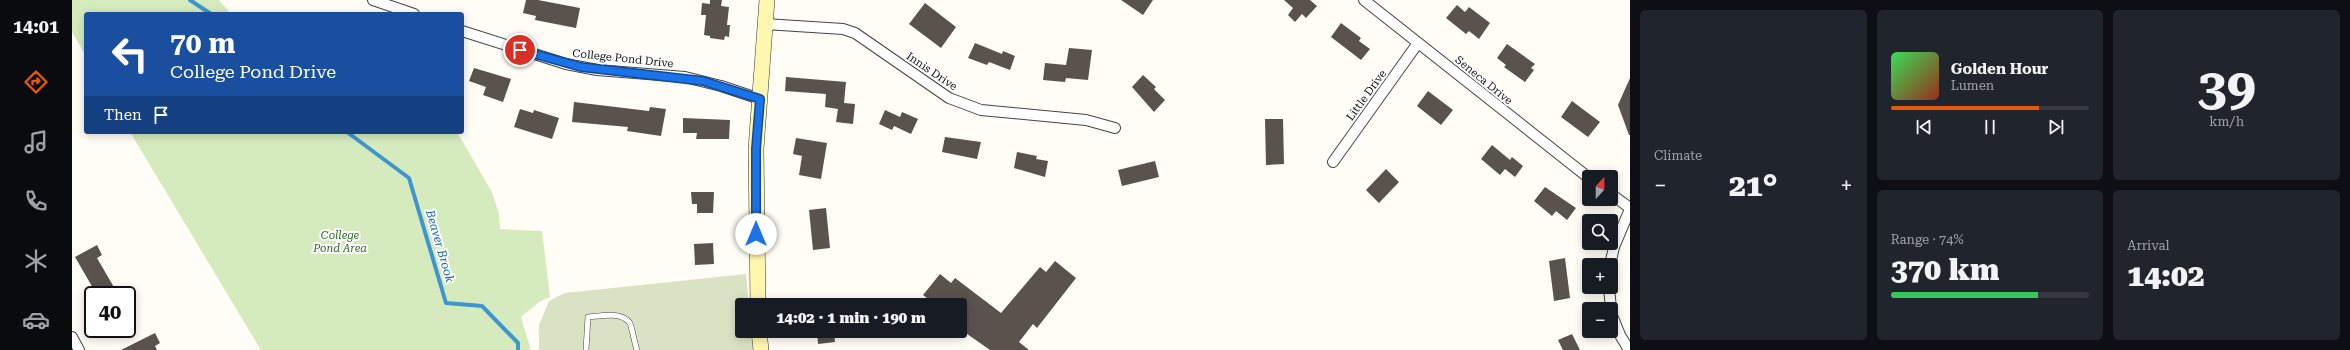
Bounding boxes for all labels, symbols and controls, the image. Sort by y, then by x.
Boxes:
text: 14:01 [13,16,59,37]
text: 70 m [170,27,235,60]
icon: left [104,28,156,80]
pin [503,33,537,67]
icon: arrive [509,39,531,61]
street label: College Pond Drive [572,47,674,70]
street label: Innis Drive [904,50,960,93]
street label: Seneca Drive [1452,53,1515,107]
text: 39 [2198,57,2256,118]
text: Golden Hour [1951,60,2048,78]
text: College Pond Drive [170,61,336,82]
street label: Little Drive [1344,67,1389,123]
icon: directions [22,68,50,96]
text: Lumen [1951,78,1994,93]
icon: arrive [150,104,172,126]
text: Then [104,106,142,124]
text: km/h [2209,114,2244,129]
icon: previous [1913,116,1935,138]
icon: pause [1979,116,2001,138]
icon: next [2045,116,2067,138]
icon: music [22,128,50,156]
text: Climate [1654,148,1702,163]
text: 21° [1729,168,1778,203]
north arrow [1582,170,1618,206]
map controls [1582,170,1618,338]
text: − [1654,173,1666,198]
text: + [1840,173,1853,198]
icon: phone [22,187,50,215]
water label: Beaver Brook [423,207,457,284]
position arrow [735,213,777,255]
button: search [1582,214,1618,250]
park label: College Pond Area [312,229,367,255]
text: Range · 74% [1891,232,1964,247]
text: Arrival [2127,238,2170,253]
icon: climate [22,247,50,275]
text: 370 km [1891,252,1999,287]
button: + [1582,258,1618,294]
text: 14:02 [2127,258,2205,293]
speed limit sign: 40 [84,286,136,338]
button: − [1582,302,1618,338]
icon: car [22,306,50,334]
text: 14:02 · 1 min · 190 m [776,309,926,327]

